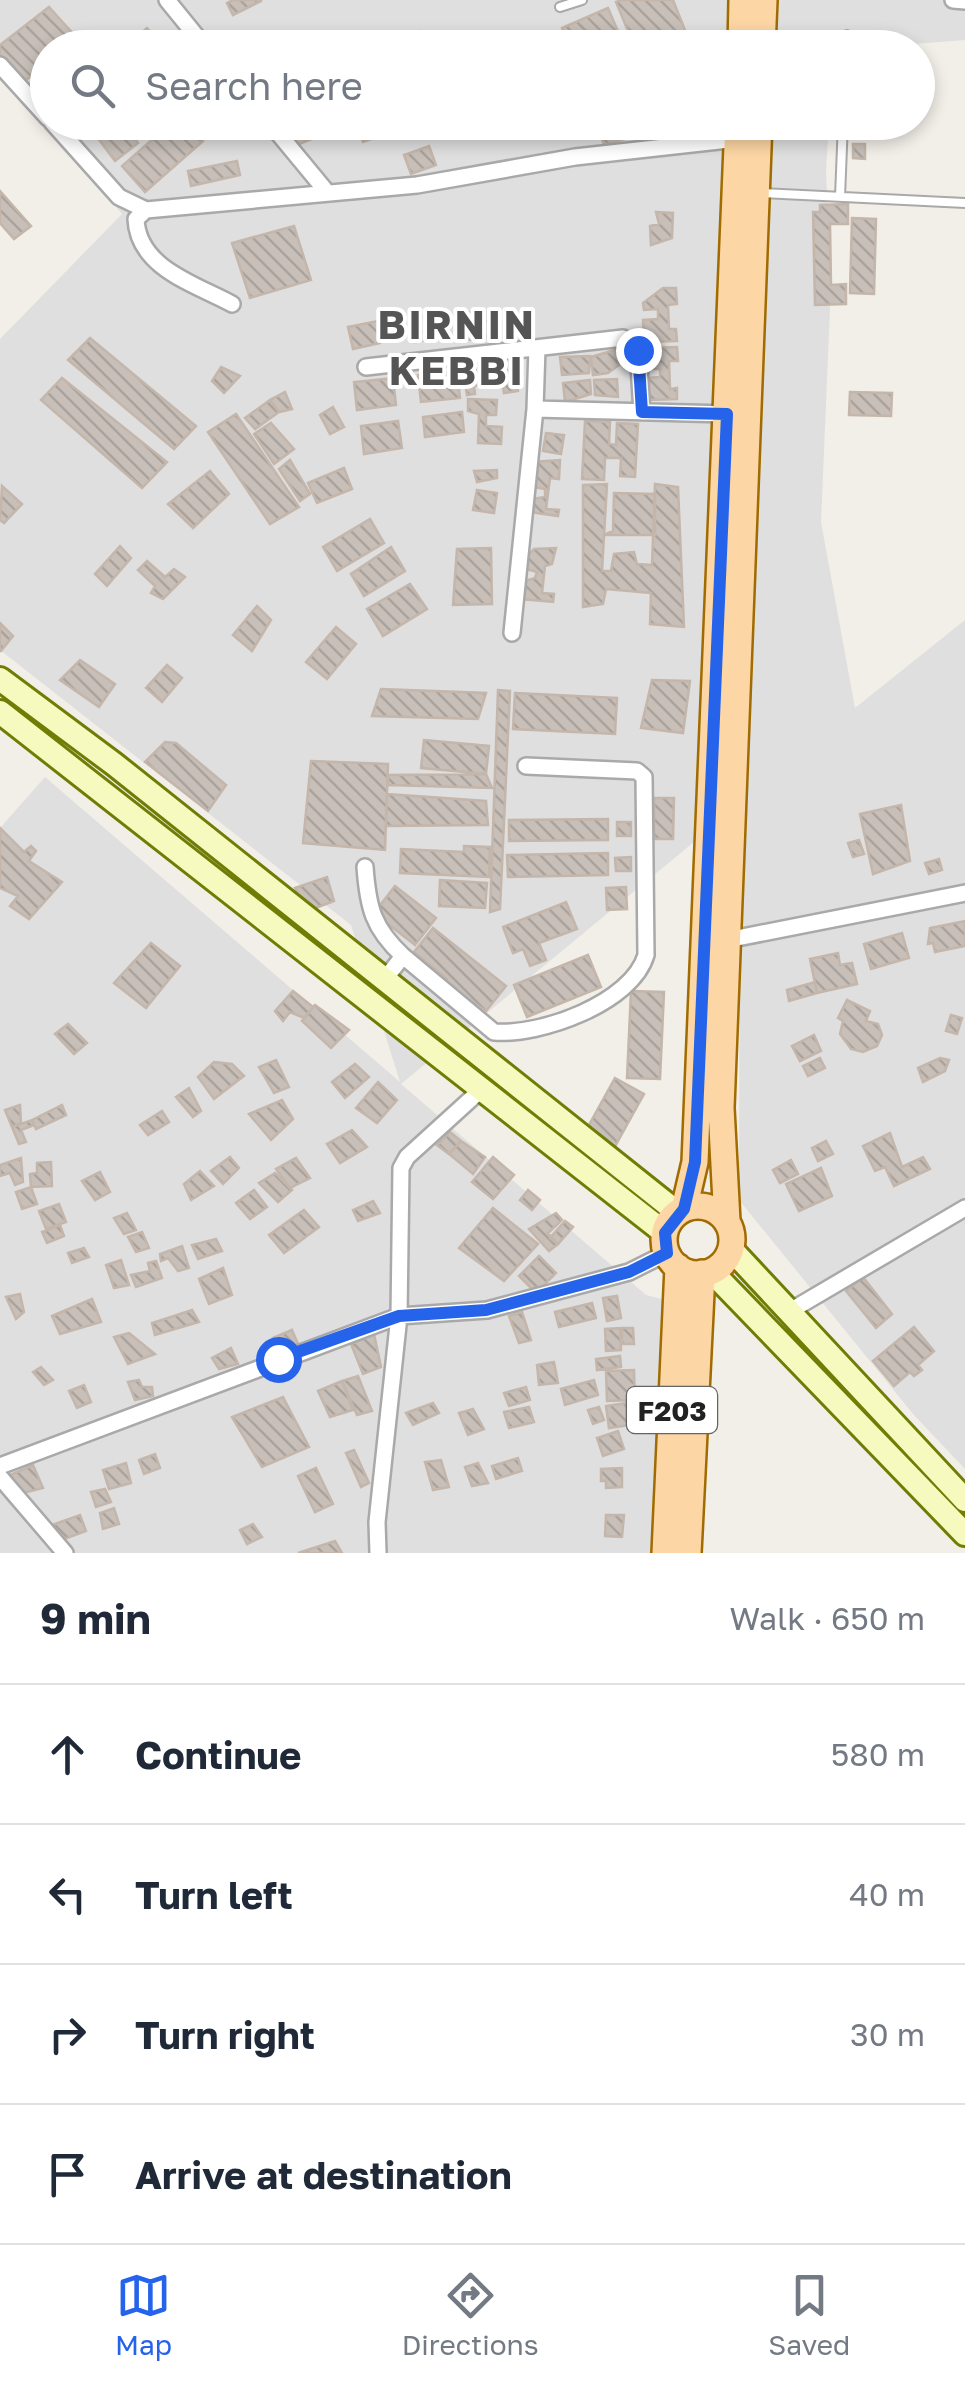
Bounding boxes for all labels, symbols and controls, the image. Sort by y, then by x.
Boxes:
search box [30,30,935,140]
icon: search [65,58,120,113]
text: Search here [145,63,363,108]
district label: BIRNIN KEBBI [378,300,537,394]
route end [616,328,662,374]
route start [256,1337,302,1383]
road number: F203 [627,1387,717,1433]
text: 9 min [40,1593,151,1643]
text: Walk · 650 m [729,1599,925,1637]
icon: ahead [40,1727,95,1782]
text: Continue [135,1732,301,1777]
text: 580 m [831,1735,925,1773]
icon: left [40,1867,95,1922]
text: Turn left [135,1872,293,1917]
text: 40 m [849,1875,925,1913]
icon: right [40,2007,95,2062]
text: Turn right [135,2012,315,2057]
text: 30 m [850,2015,925,2053]
icon: arrive [40,2147,95,2202]
text: Arrive at destination [135,2152,512,2197]
tab: Map [115,2268,172,2361]
tab: Directions [402,2268,539,2361]
tab: Saved [768,2268,850,2361]

